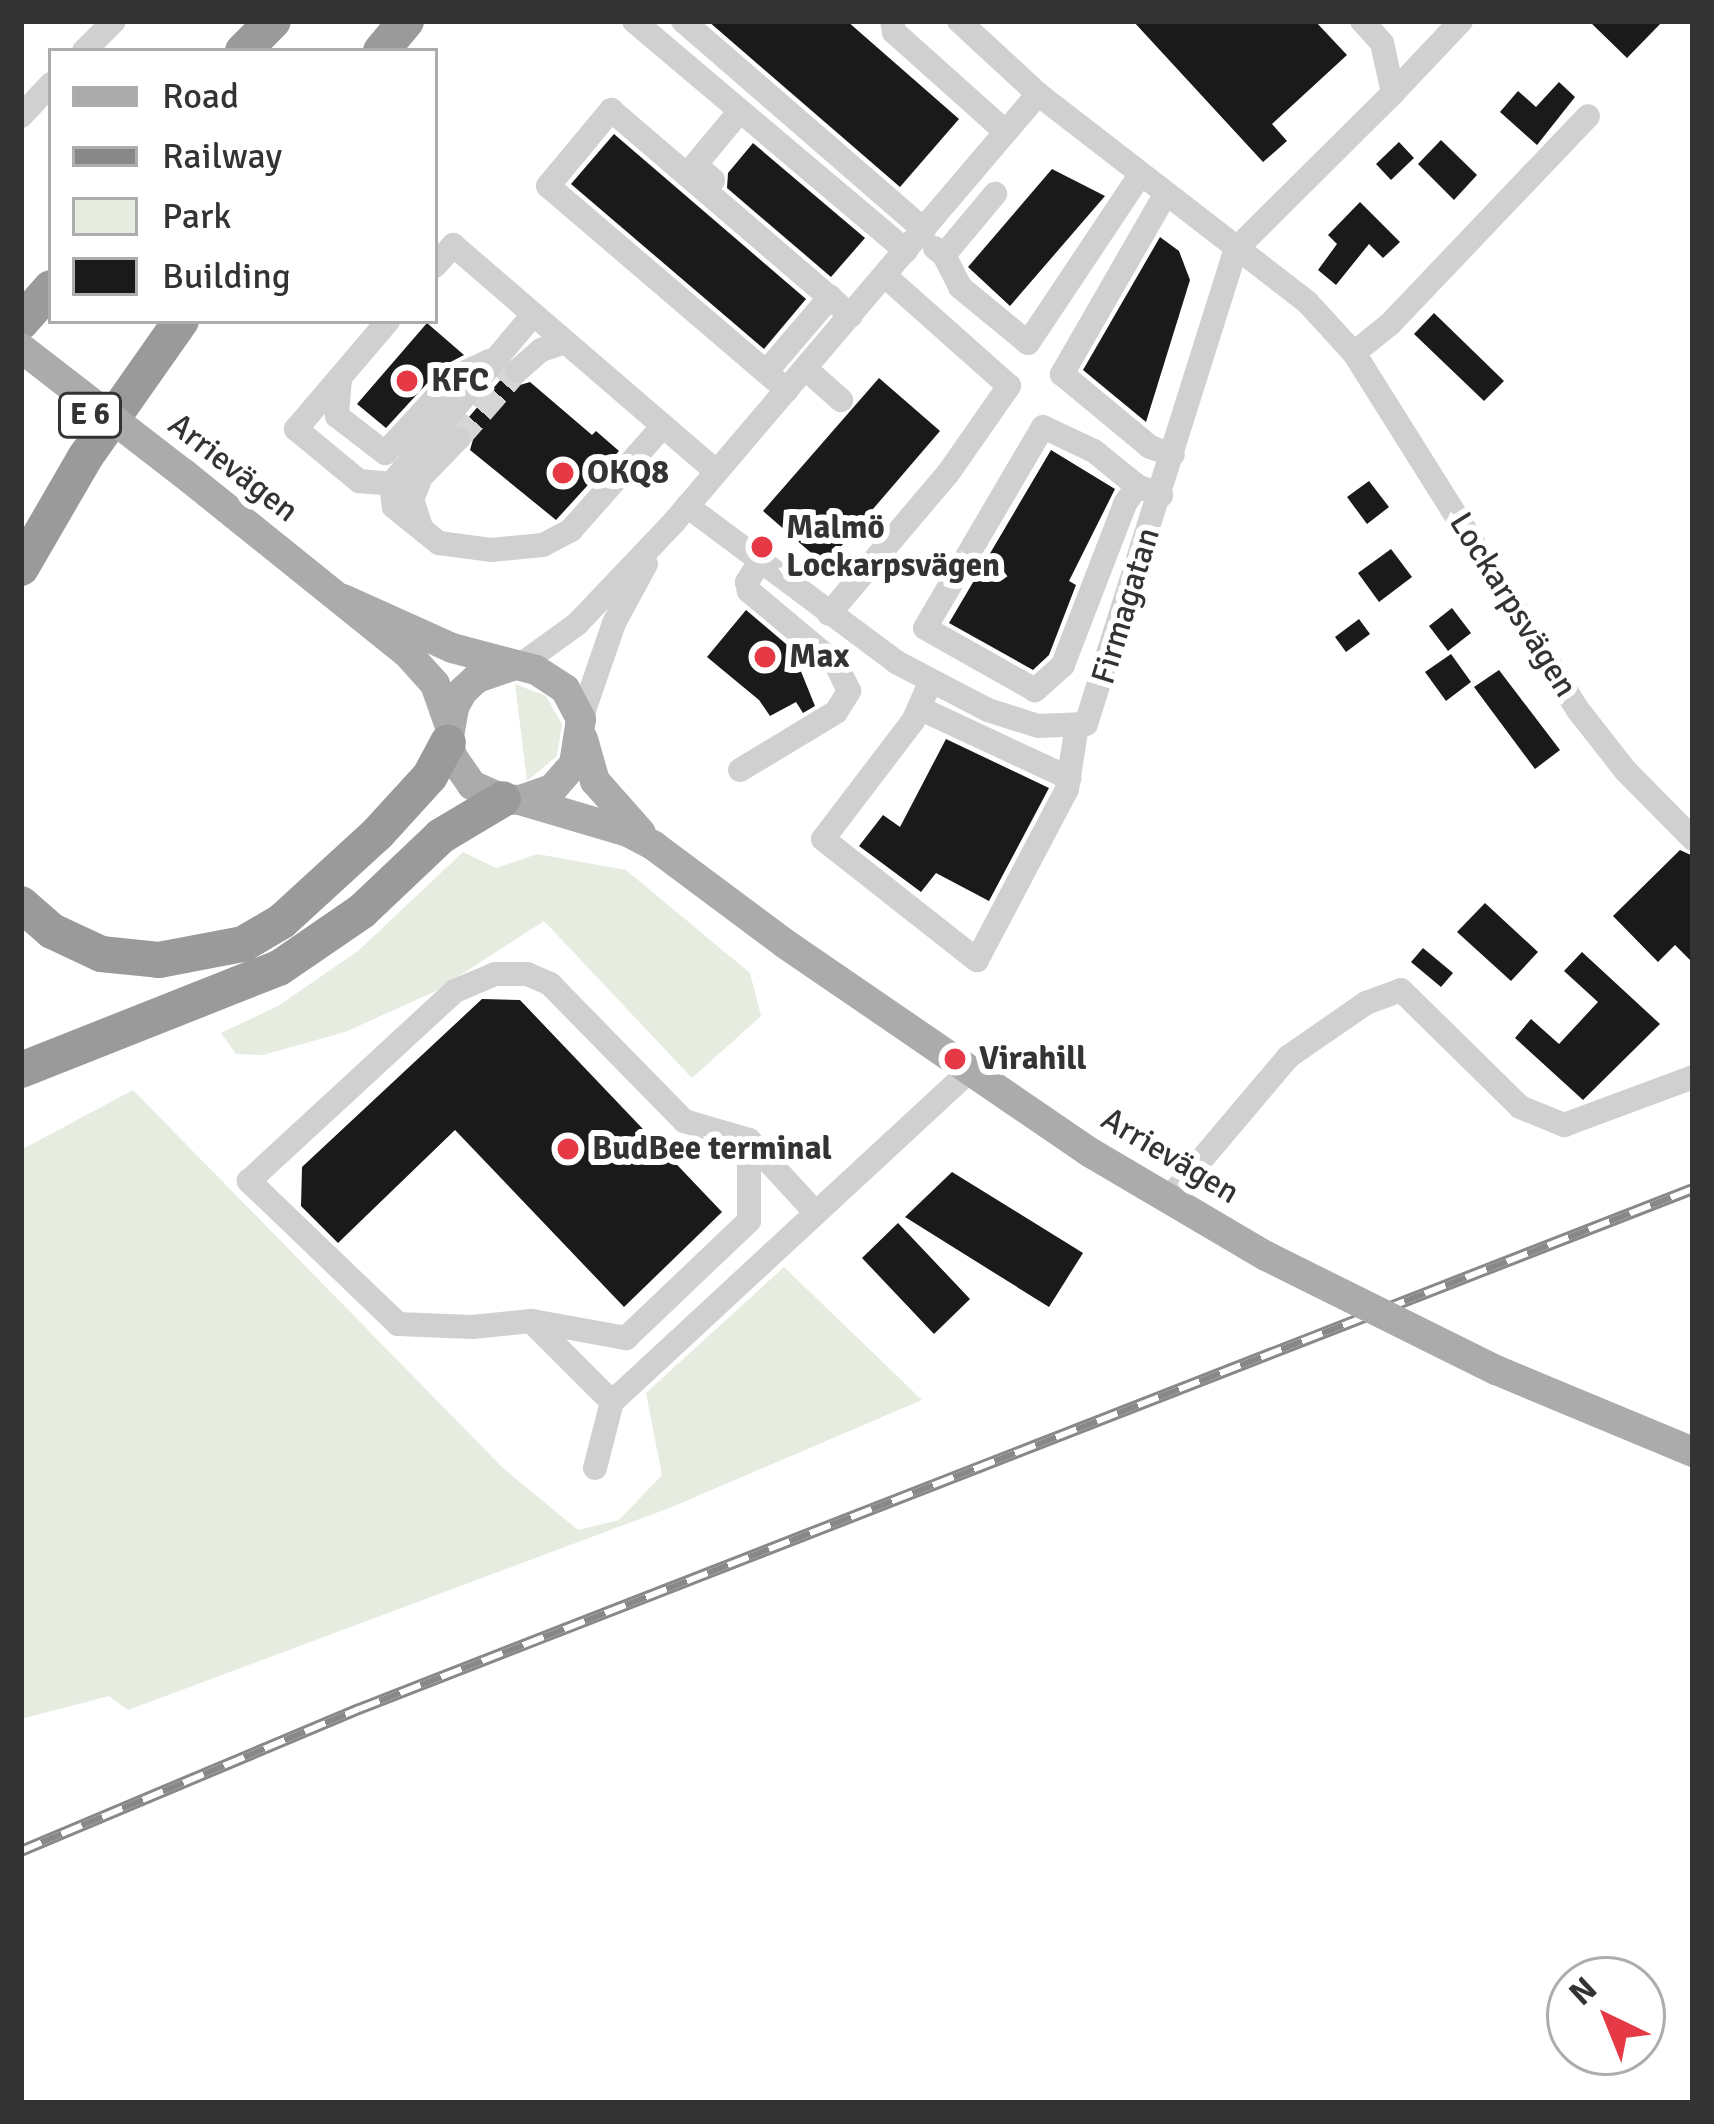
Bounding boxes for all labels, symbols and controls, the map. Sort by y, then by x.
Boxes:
legend [48,48,438,324]
text: Road [162,74,239,119]
text: Railway [162,134,282,179]
text: Park [162,194,231,239]
text: Building [162,254,291,299]
place label: KFC [431,361,489,401]
marker: KFC [394,368,420,394]
road number: E 6 [57,391,123,439]
street label: Arrievägen [160,405,306,531]
place label: OKQ8 [587,453,669,493]
marker: OKQ8 [550,460,576,486]
street label: Lockarpsvägen [1441,505,1585,705]
place label: Malmö Lockarpsvägen [786,508,1000,586]
street label: Firmagatan [1083,523,1169,689]
marker: Malmö Lockarpsvägen [749,534,775,560]
place label: Max [789,637,849,677]
marker: Max [752,644,778,670]
place label: Virahill [979,1039,1087,1079]
marker: Virahill [942,1046,968,1072]
street label: Arrievägen [1094,1099,1246,1213]
place label: BudBee terminal [592,1129,832,1169]
marker: BudBee terminal [555,1136,581,1162]
north arrow [1546,1956,1666,2076]
text: N [1561,1969,1606,2014]

